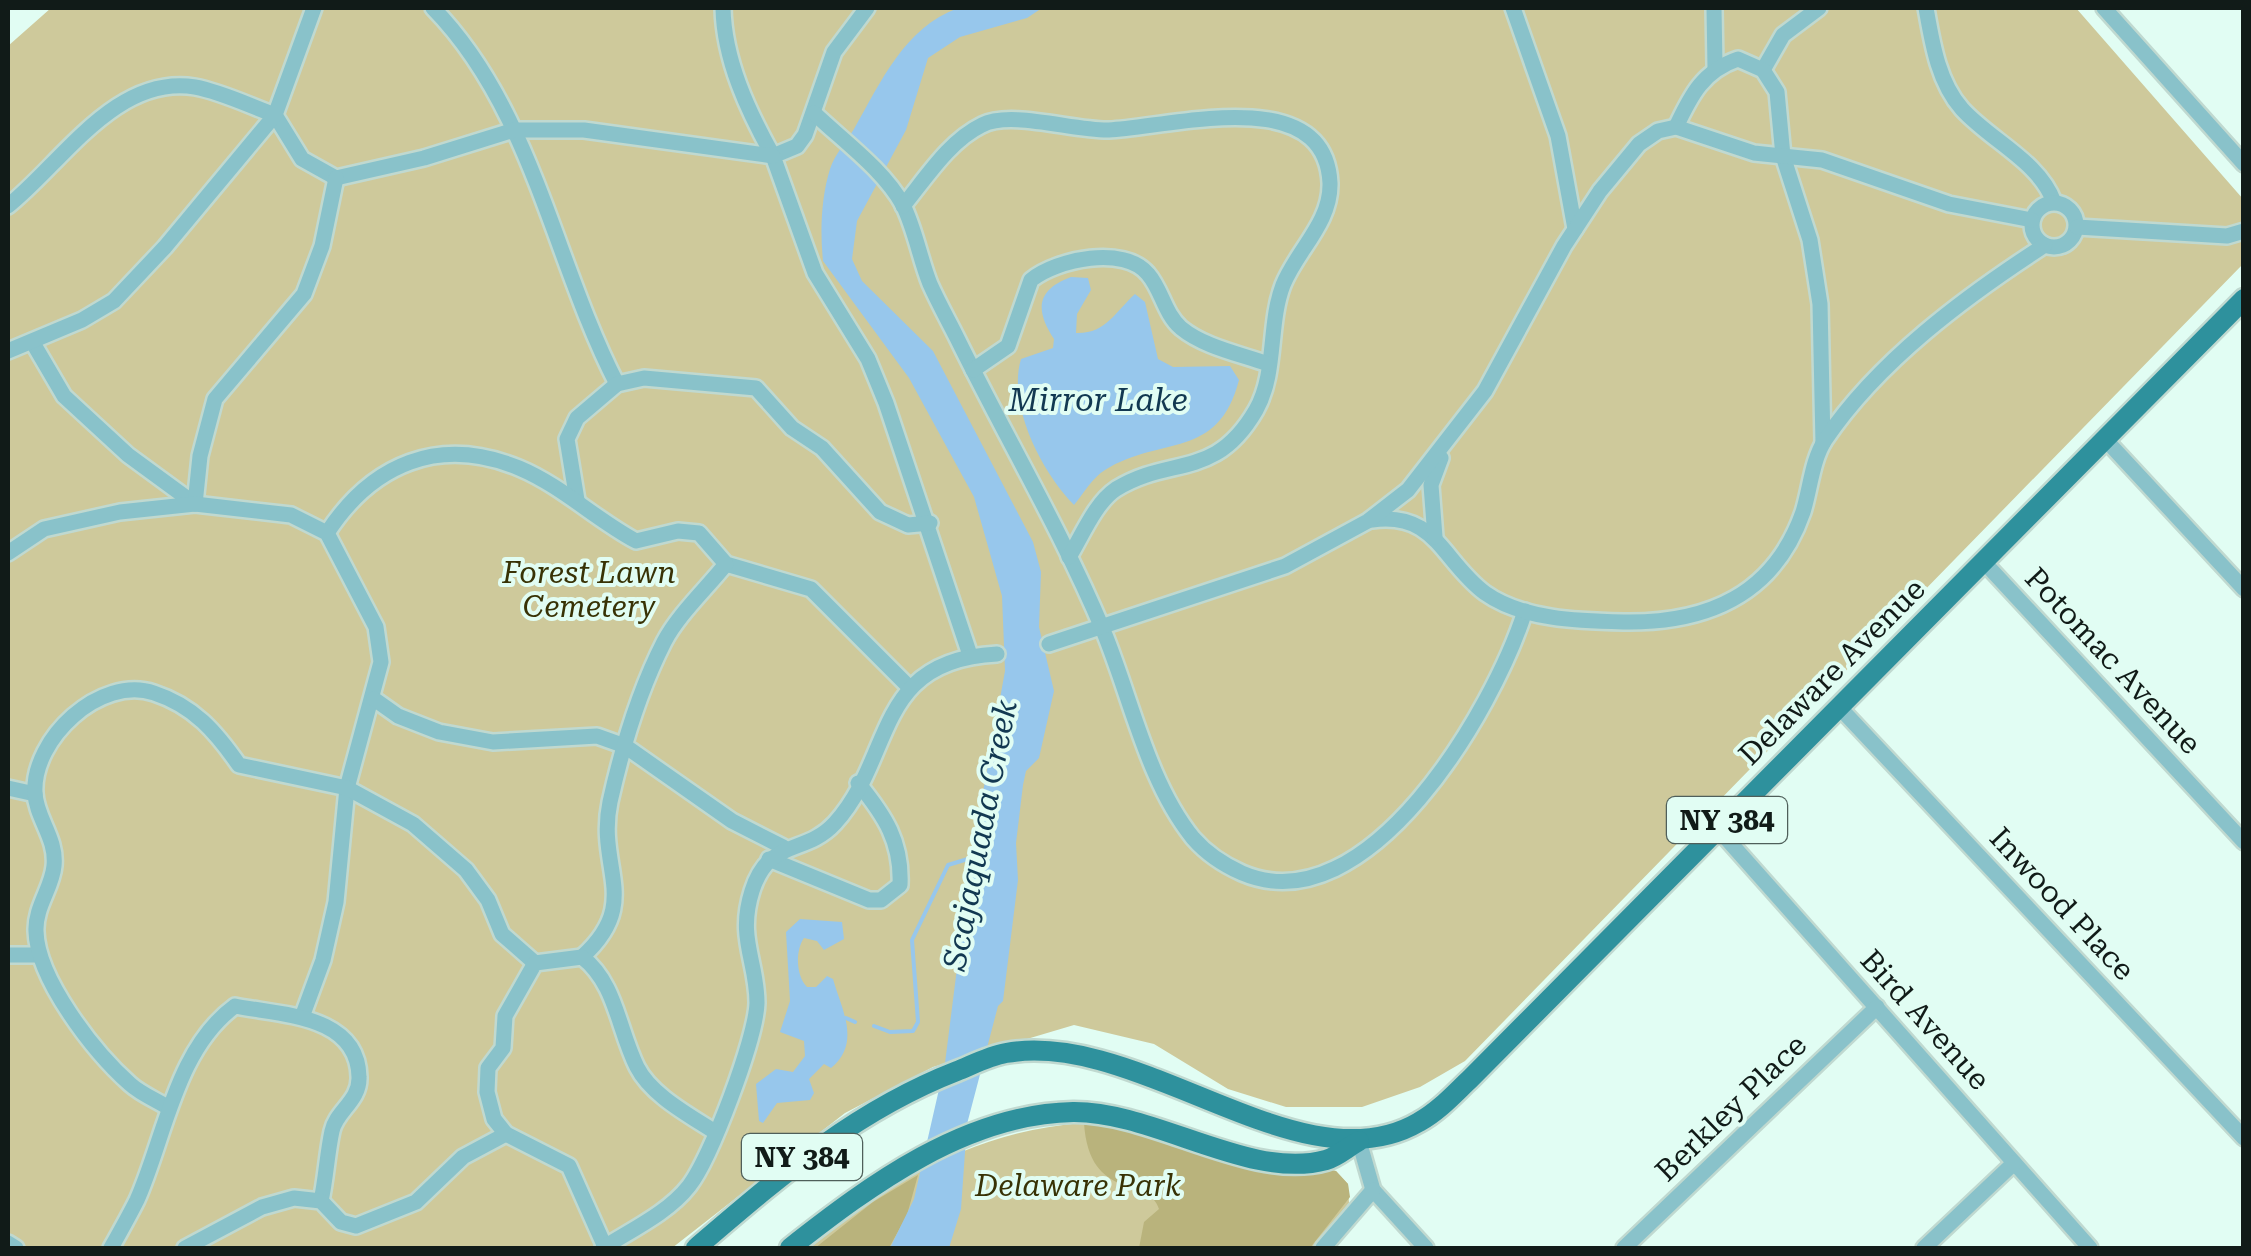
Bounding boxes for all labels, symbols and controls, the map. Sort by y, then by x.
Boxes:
water label: Mirror Lake [1007,381,1188,419]
park label: Forest Lawn Cemetery [501,555,676,624]
street label: Potomac Avenue [2018,560,2209,761]
street label: Delaware Avenue [1731,571,1932,772]
water label: Scajaquada Creek [935,696,1025,974]
road number: NY 384 [1667,797,1787,843]
street label: Inwood Place [1983,820,2142,987]
street label: Bird Avenue [1853,943,1997,1097]
street label: Berkley Place [1648,1027,1813,1188]
road number: NY 384 [742,1134,862,1180]
park label: Delaware Park [974,1168,1182,1203]

